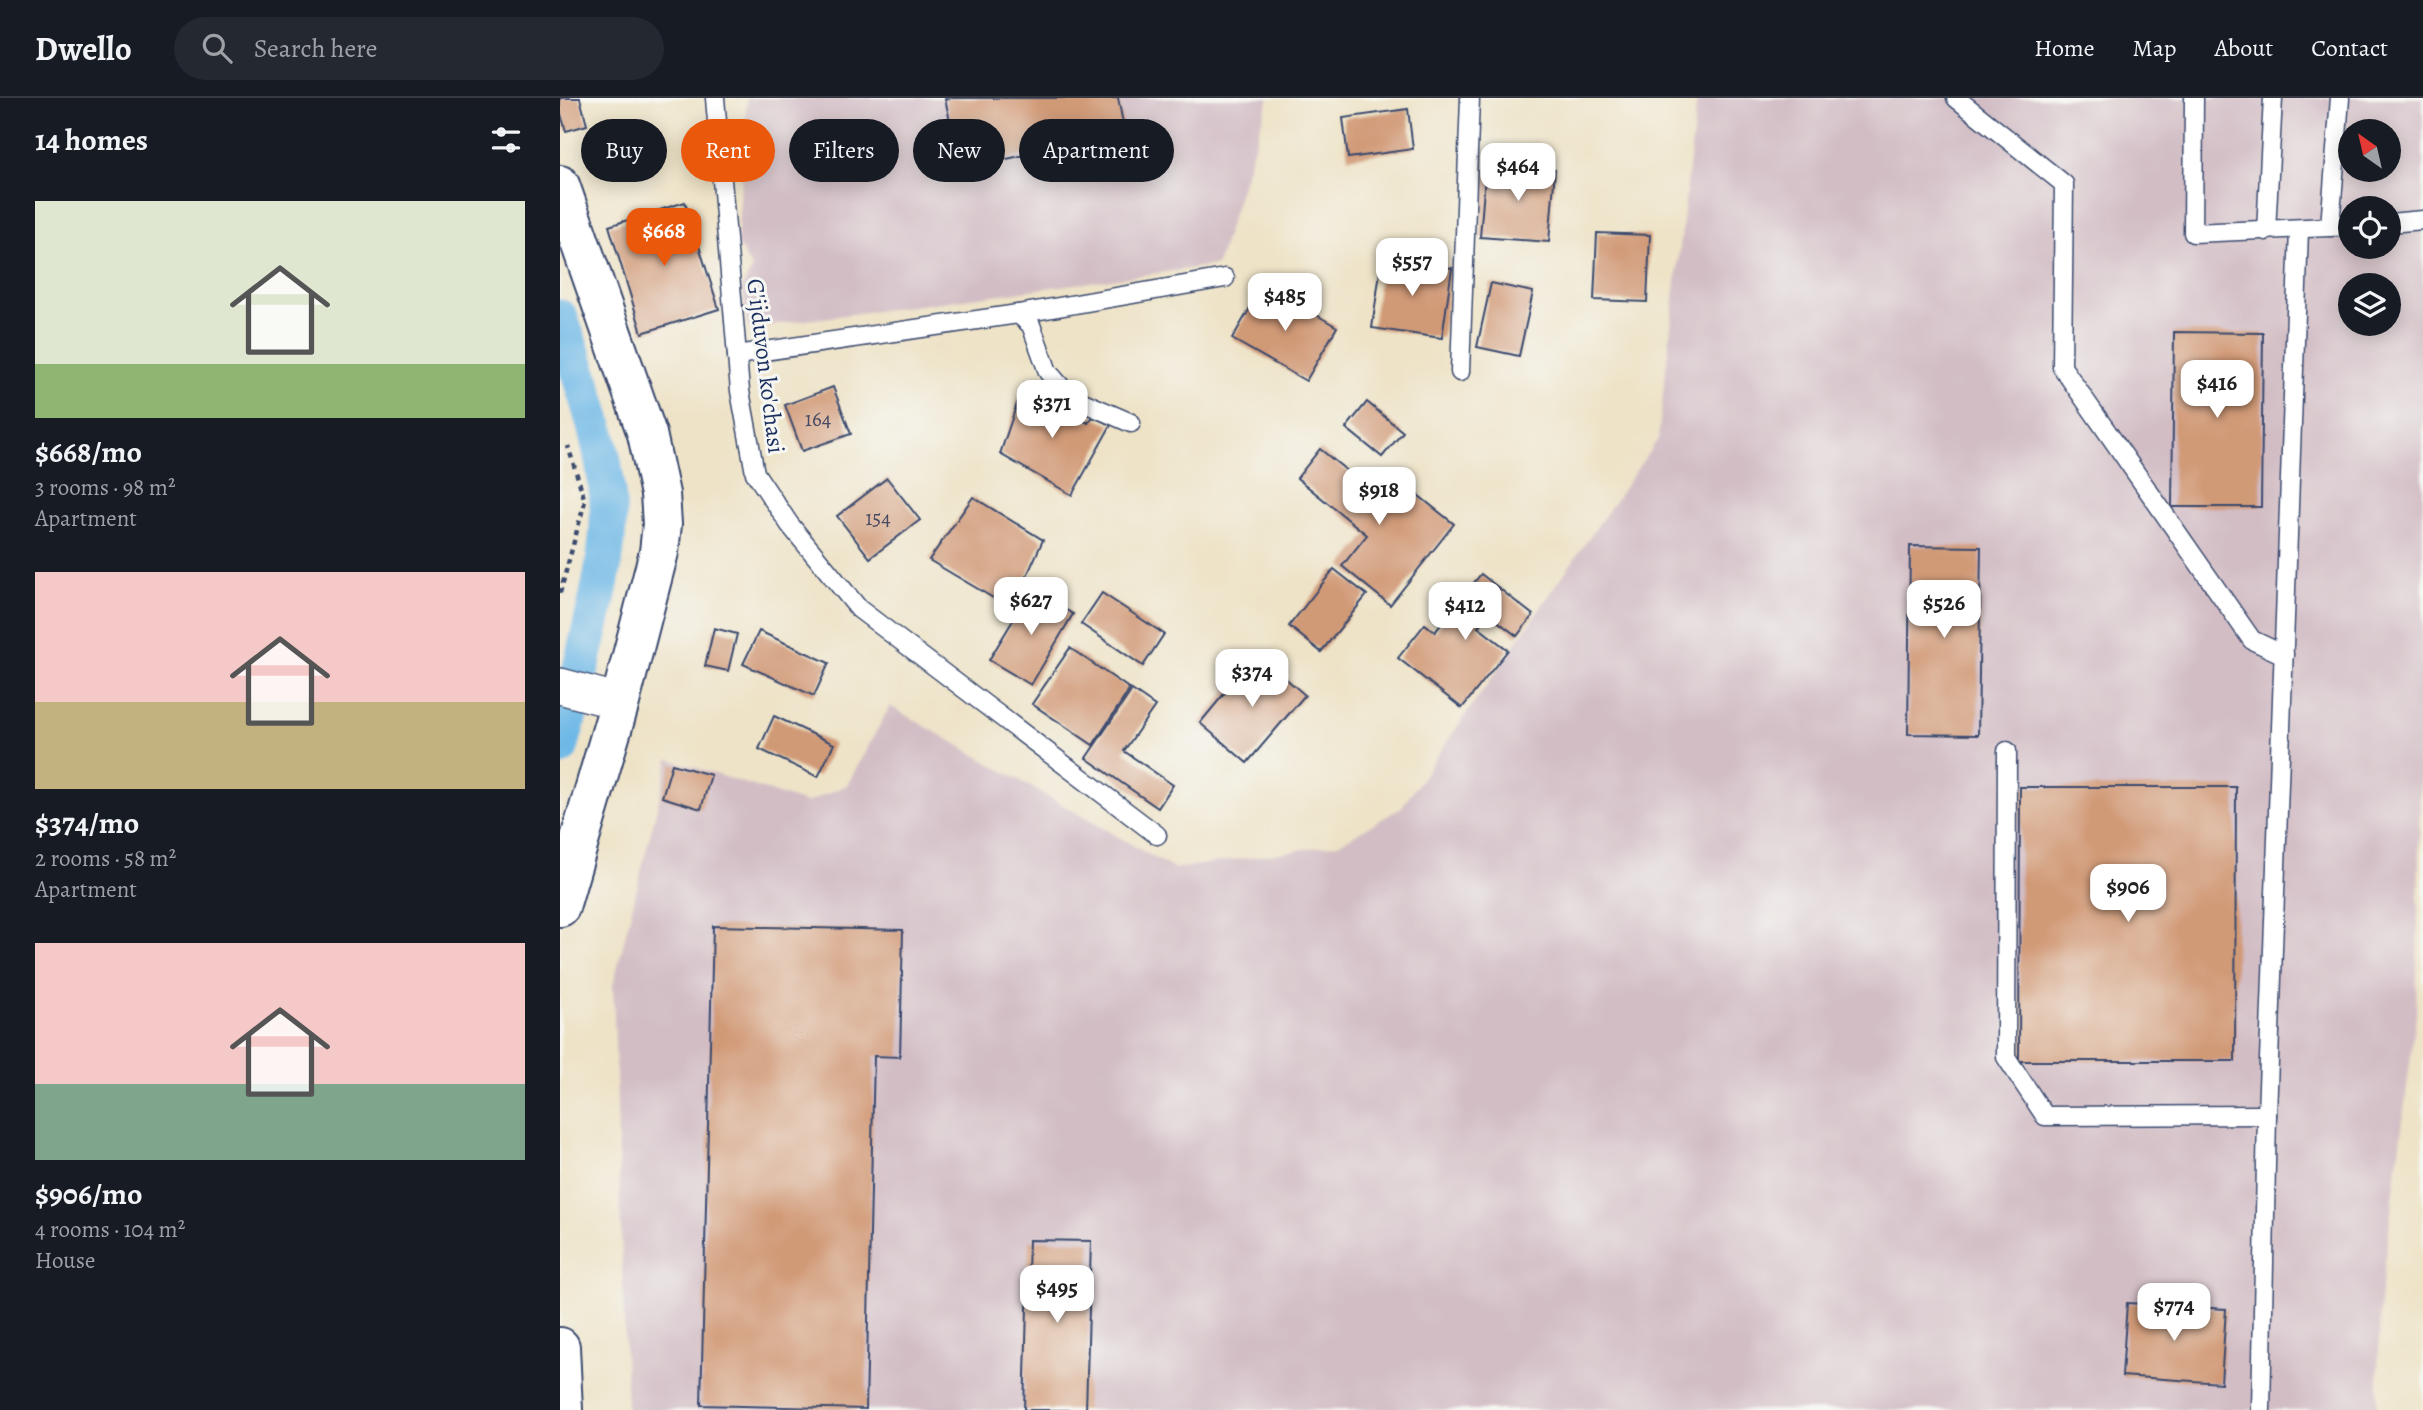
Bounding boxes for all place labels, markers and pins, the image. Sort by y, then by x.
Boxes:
pin: $464 [1477,144,1559,203]
pin: $668 [623,208,705,268]
pin: $557 [1371,238,1453,298]
pin: $485 [1244,274,1326,333]
pin: $416 [2176,360,2258,420]
pin: $371 [1011,380,1093,440]
pin: $918 [1338,468,1420,527]
pin: $627 [990,578,1072,637]
pin: $526 [1903,580,1985,640]
pin: $412 [1424,582,1506,642]
pin: $374 [1211,650,1293,709]
pin: $906 [2087,864,2169,924]
pin: $495 [1016,1266,1098,1325]
pin: $774 [2133,1284,2215,1343]

